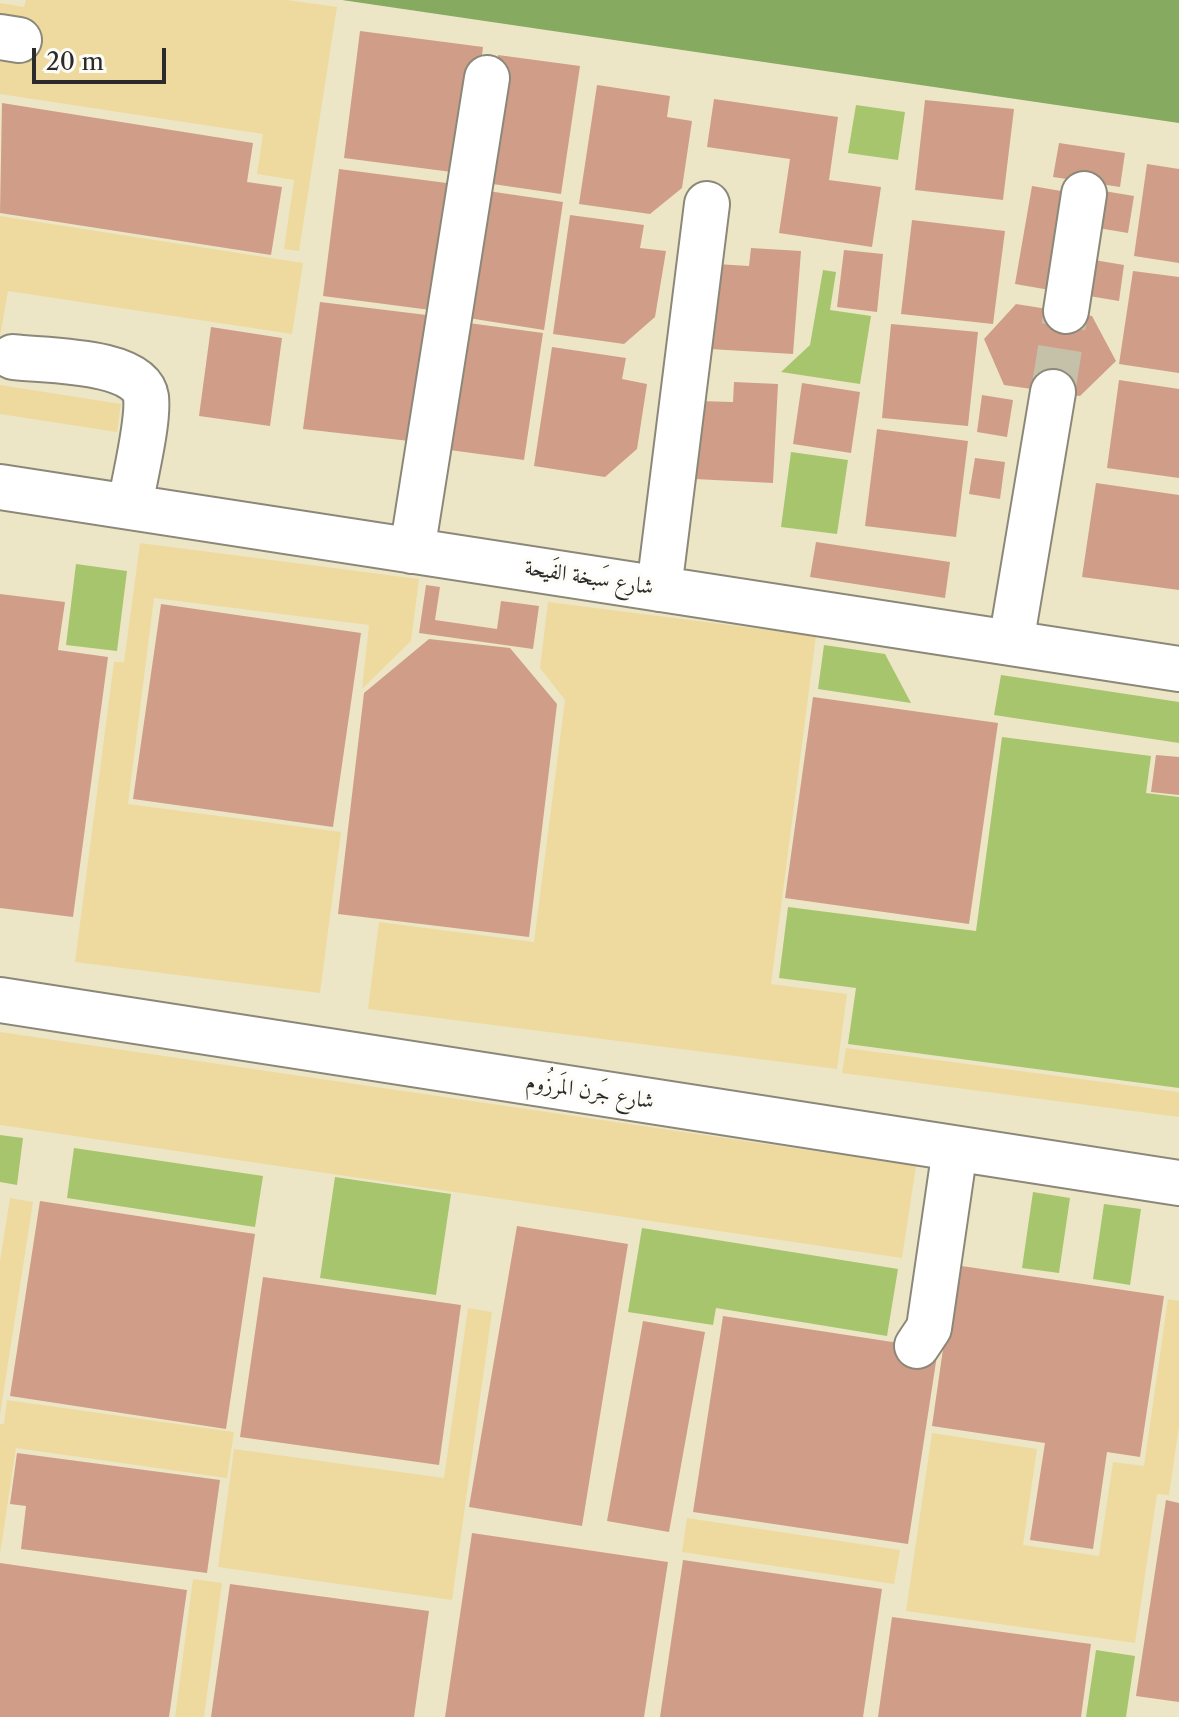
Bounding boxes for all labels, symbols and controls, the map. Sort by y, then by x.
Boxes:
scale bar [36,32,170,82]
text: 20 m [46,47,104,76]
street label: شارع سَبخة الفَيحة [523,555,655,601]
street label: شارع جَرن المَرزُوم [524,1069,656,1115]

